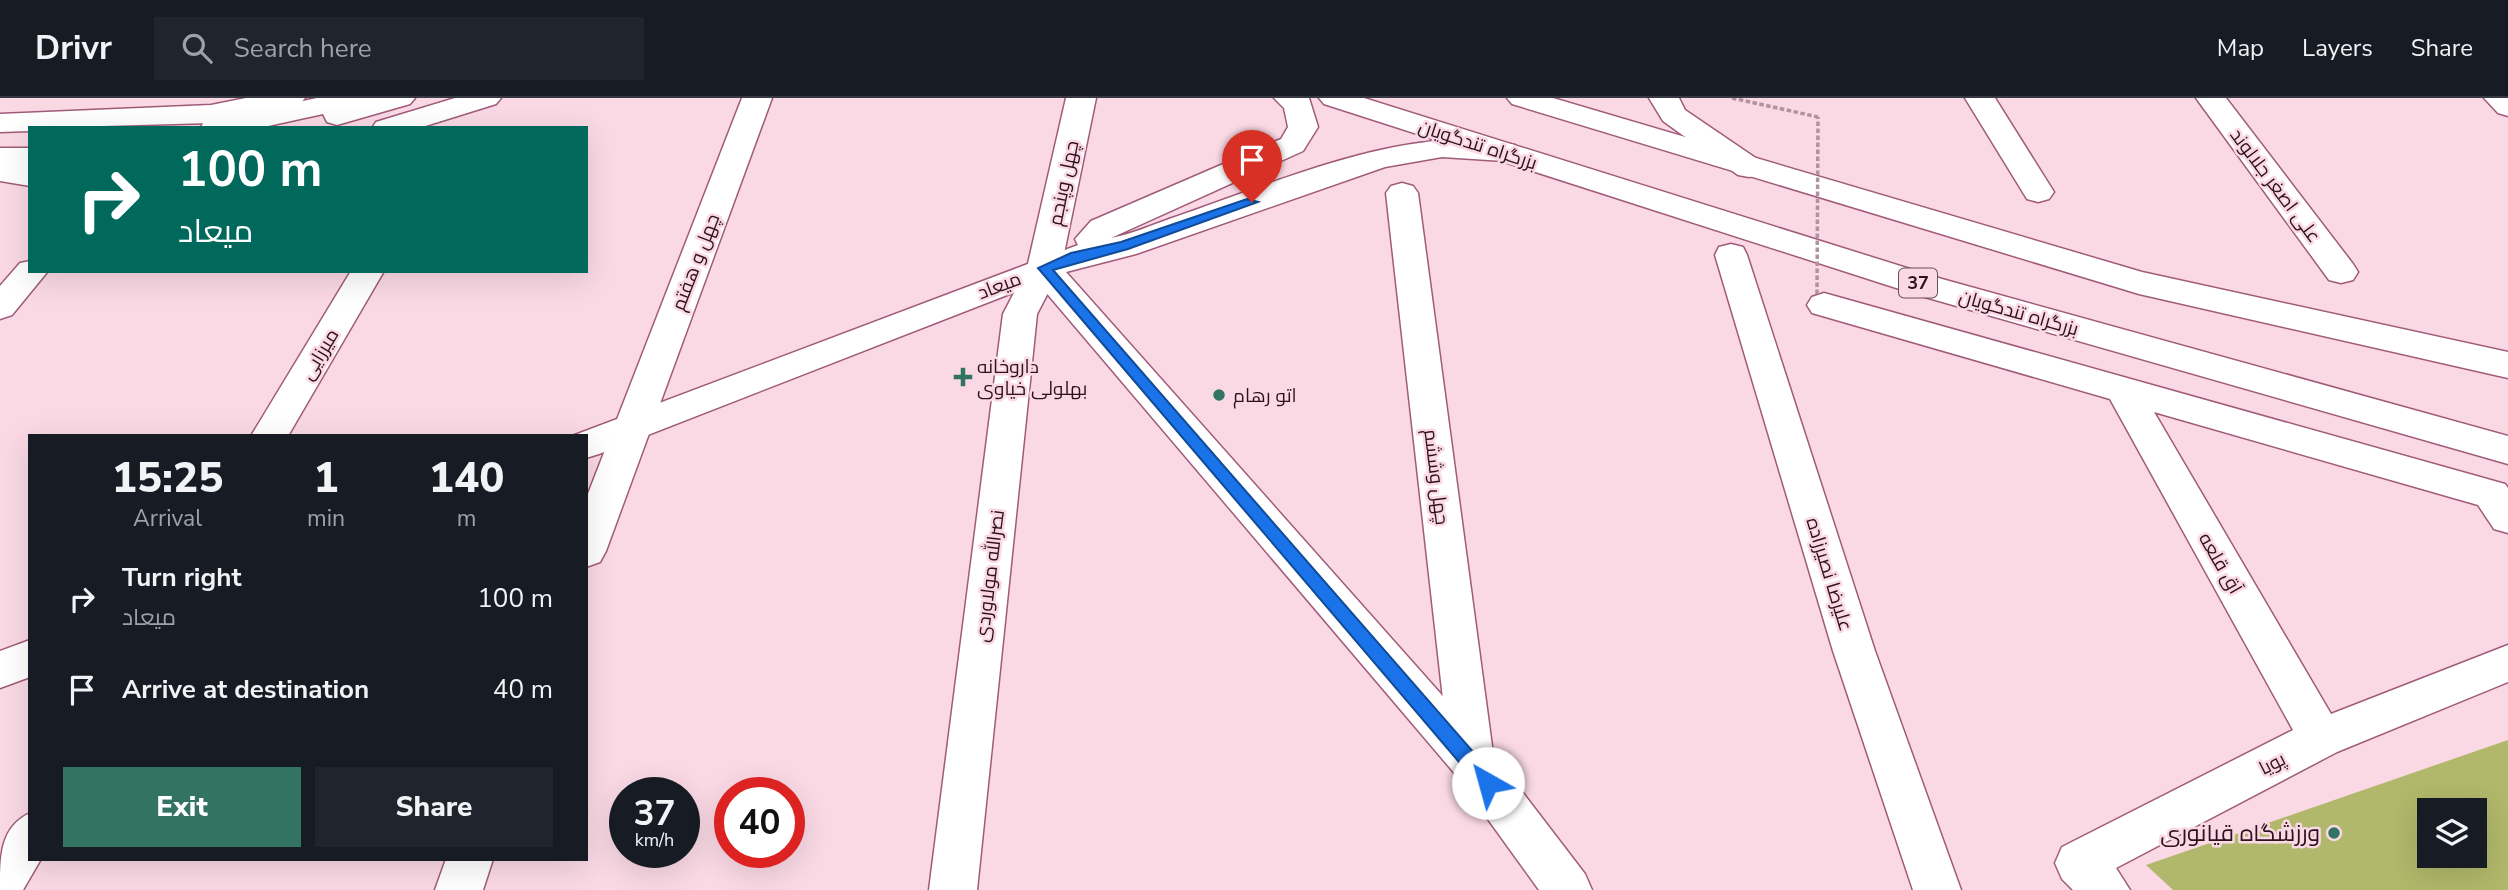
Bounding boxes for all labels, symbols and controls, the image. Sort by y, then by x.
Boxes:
search box [154,17,644,80]
text: Drivr [35,26,112,71]
icon: search [178,29,216,67]
text: Search here [234,31,372,66]
text: Map [2217,32,2264,64]
text: Layers [2302,32,2373,64]
text: Share [2411,32,2473,64]
street label: بزرگراه تندگویان [1415,114,1540,176]
street label: علی اصغر جلالوند [2224,123,2327,248]
pin [1222,130,1282,202]
text: 100 m [178,136,322,203]
street label: چهل وپنجم [1042,138,1086,228]
icon: arrive [1233,141,1271,179]
icon: right [63,154,154,245]
text: میعاد [178,210,253,253]
street label: چهل و هفتم [666,210,726,315]
street label: میعاد [974,266,1025,306]
road number: 37 [1899,268,1937,298]
street label: بزرگراه تندگویان [1956,283,2082,342]
street label: میرزایی [294,324,345,385]
place label: داروخانه بهلولی خیاوی [977,354,1087,402]
marker: داروخانه بهلولی خیاوی [955,369,971,385]
place label: اتو رهام [1233,383,1297,409]
marker: اتو رهام [1211,387,1227,403]
street label: چهل وششم [1417,428,1455,526]
text: 15:25 [112,450,223,507]
text: 1 [313,450,339,507]
text: 140 [429,450,504,507]
text: Arrival [133,503,202,534]
text: min [307,503,345,534]
text: m [457,503,476,534]
street label: نصرالله مولاوردی [969,508,1011,644]
street label: علیرضا نصیرزاده [1799,514,1859,634]
street label: آق قلعه [2192,528,2248,599]
text: Turn right [122,560,241,595]
icon: right [63,580,101,618]
text: 100 m [477,581,553,616]
text: میعاد [122,602,176,633]
icon: arrive [63,671,101,709]
text: Arrive at destination [122,672,369,707]
text: 40 m [493,672,553,707]
position arrow [1451,746,1525,820]
street label: پویا [2255,746,2290,782]
button: Exit [63,767,301,847]
button: Share [315,767,553,847]
speed limit sign: 40 [714,777,805,868]
text: 37 [633,790,676,837]
map controls [2417,798,2487,868]
button: layers [2417,798,2487,868]
place label: ورزشگاه قیانوری [2160,818,2320,849]
marker: ورزشگاه قیانوری [2326,825,2342,841]
text: km/h [635,828,674,852]

